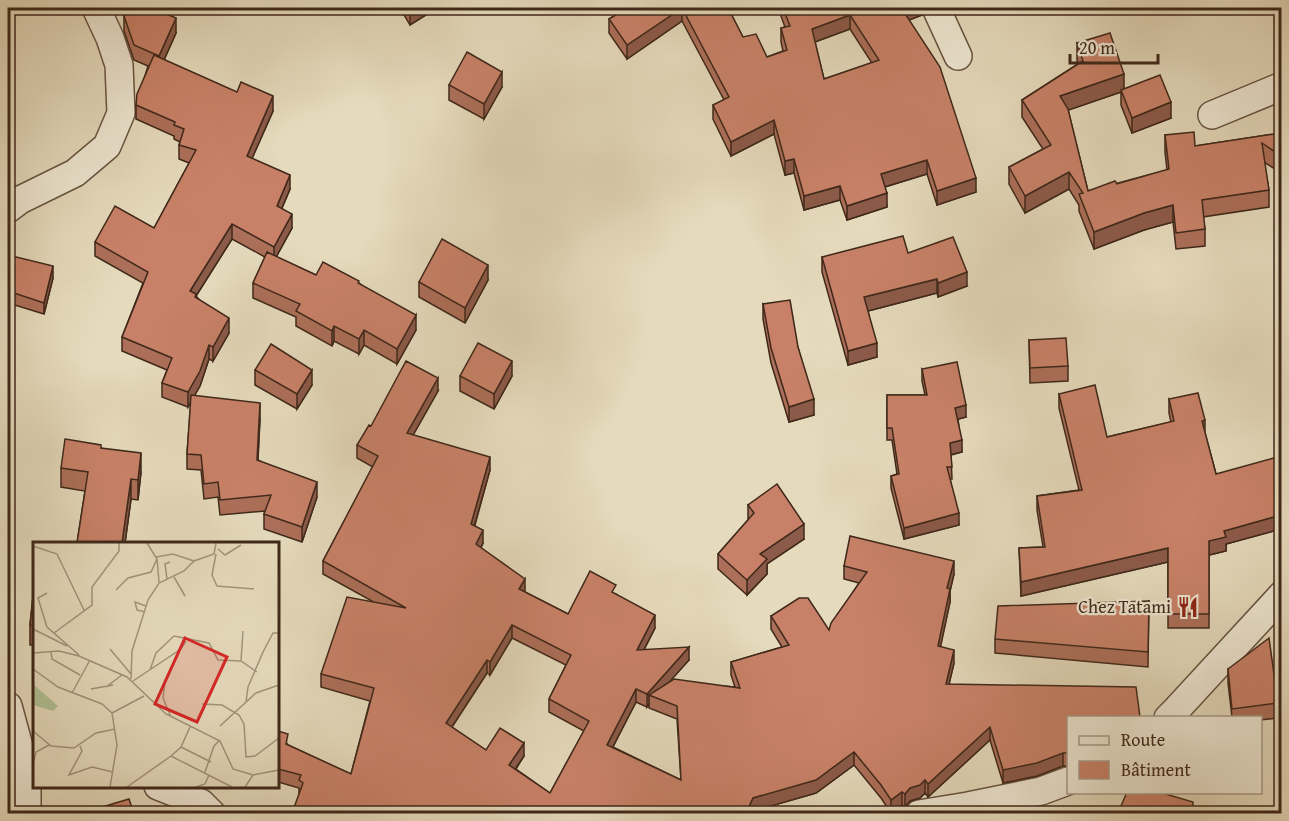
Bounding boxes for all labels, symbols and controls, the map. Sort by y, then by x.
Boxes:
scale bar [1070,27,1158,65]
text: 20 m [1079,34,1115,61]
inset map [33,542,279,788]
place label: Chez Tatami [1078,593,1171,620]
restaurant icon: Chez Tatami [1176,595,1200,619]
legend [1067,716,1262,794]
text: Route [1121,726,1165,753]
text: Bâtiment [1121,756,1191,783]

